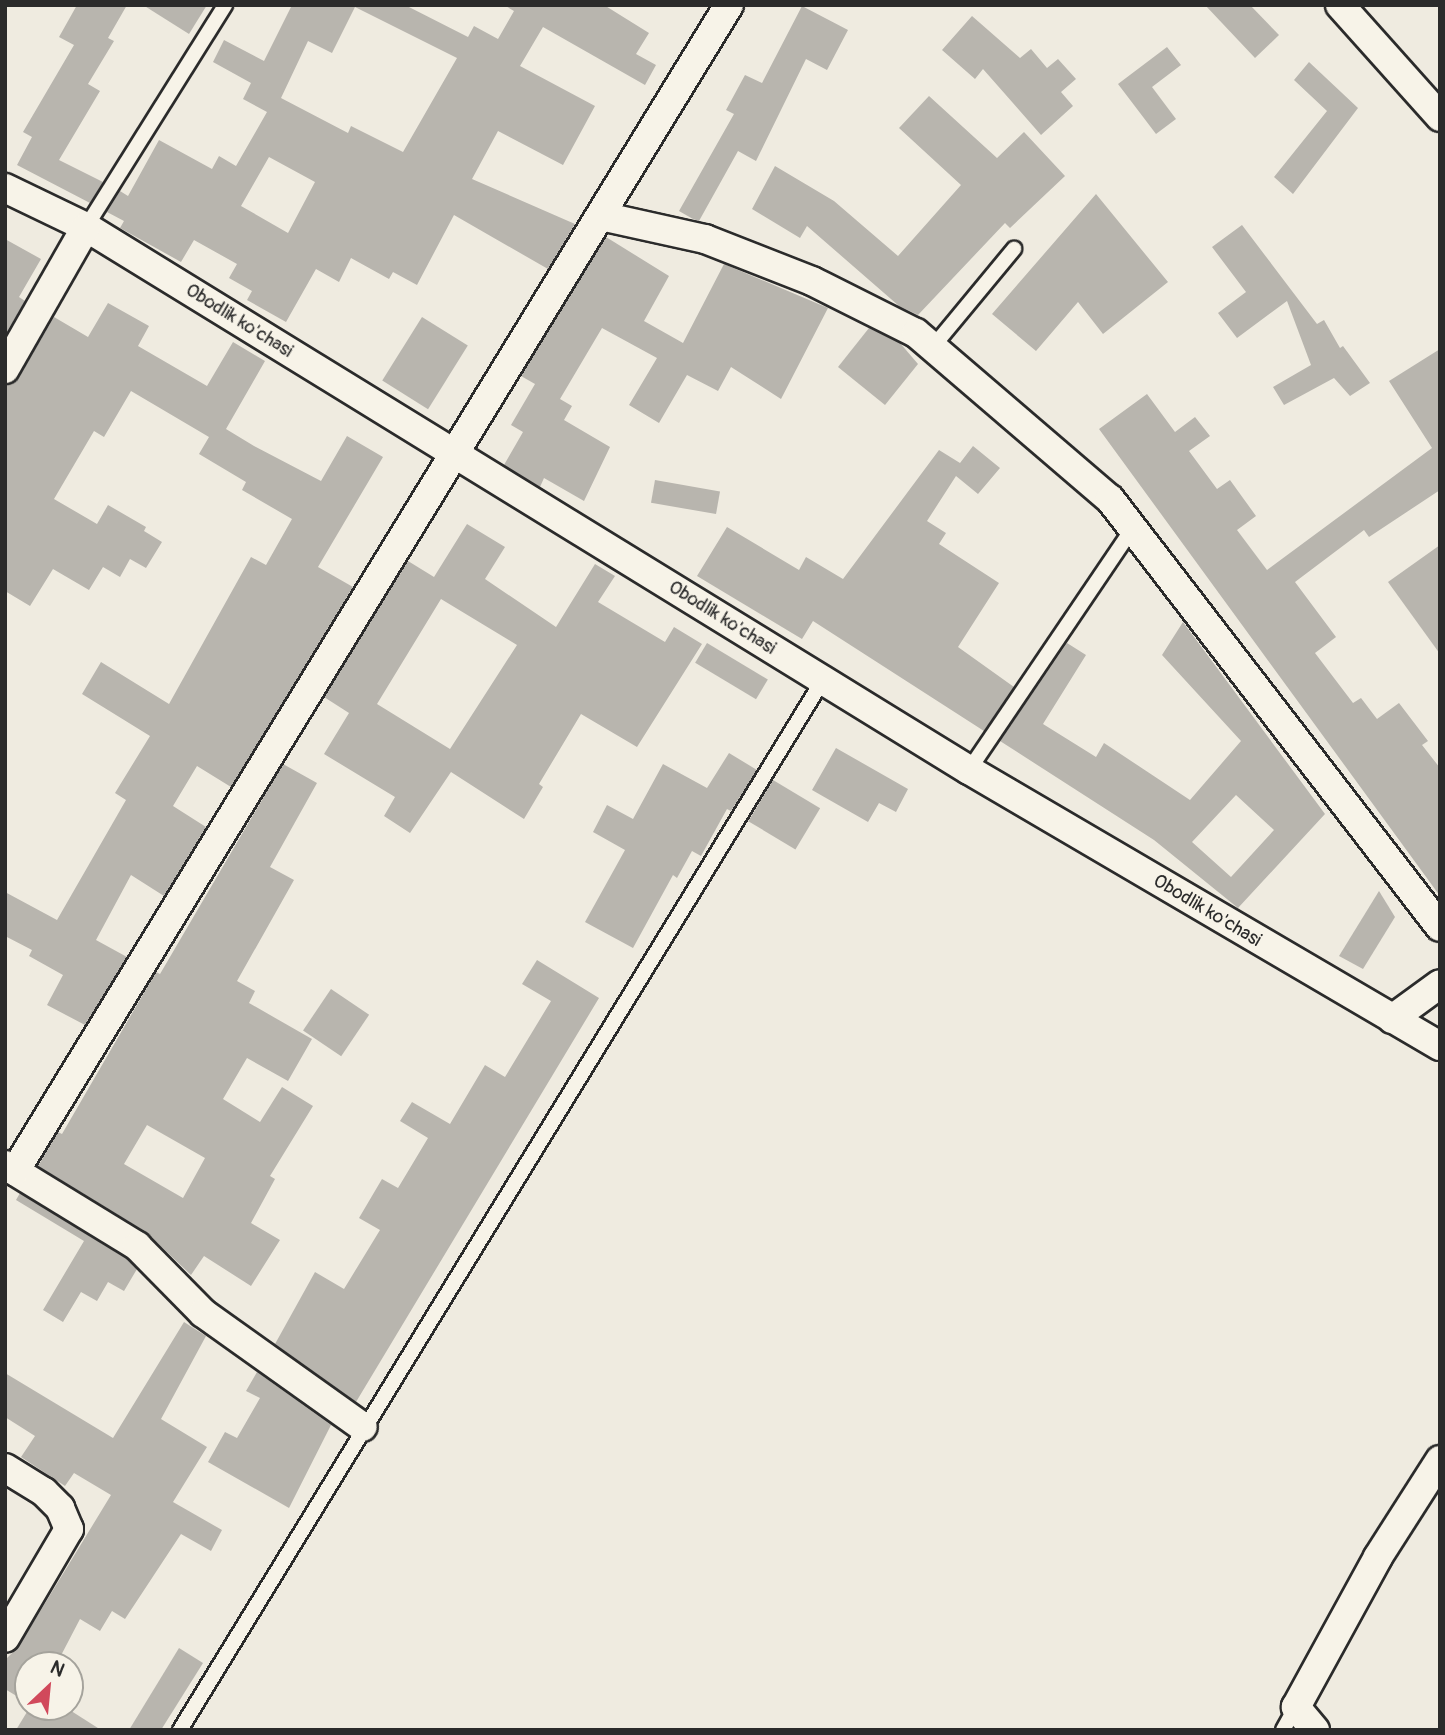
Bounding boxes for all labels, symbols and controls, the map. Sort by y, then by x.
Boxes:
street label: Obodlik ko'chasi [181,279,297,363]
street label: Obodlik ko'chasi [664,576,780,660]
street label: Obodlik ko'chasi [1149,870,1265,952]
north arrow [14,1651,84,1721]
text: N [46,1655,68,1683]

